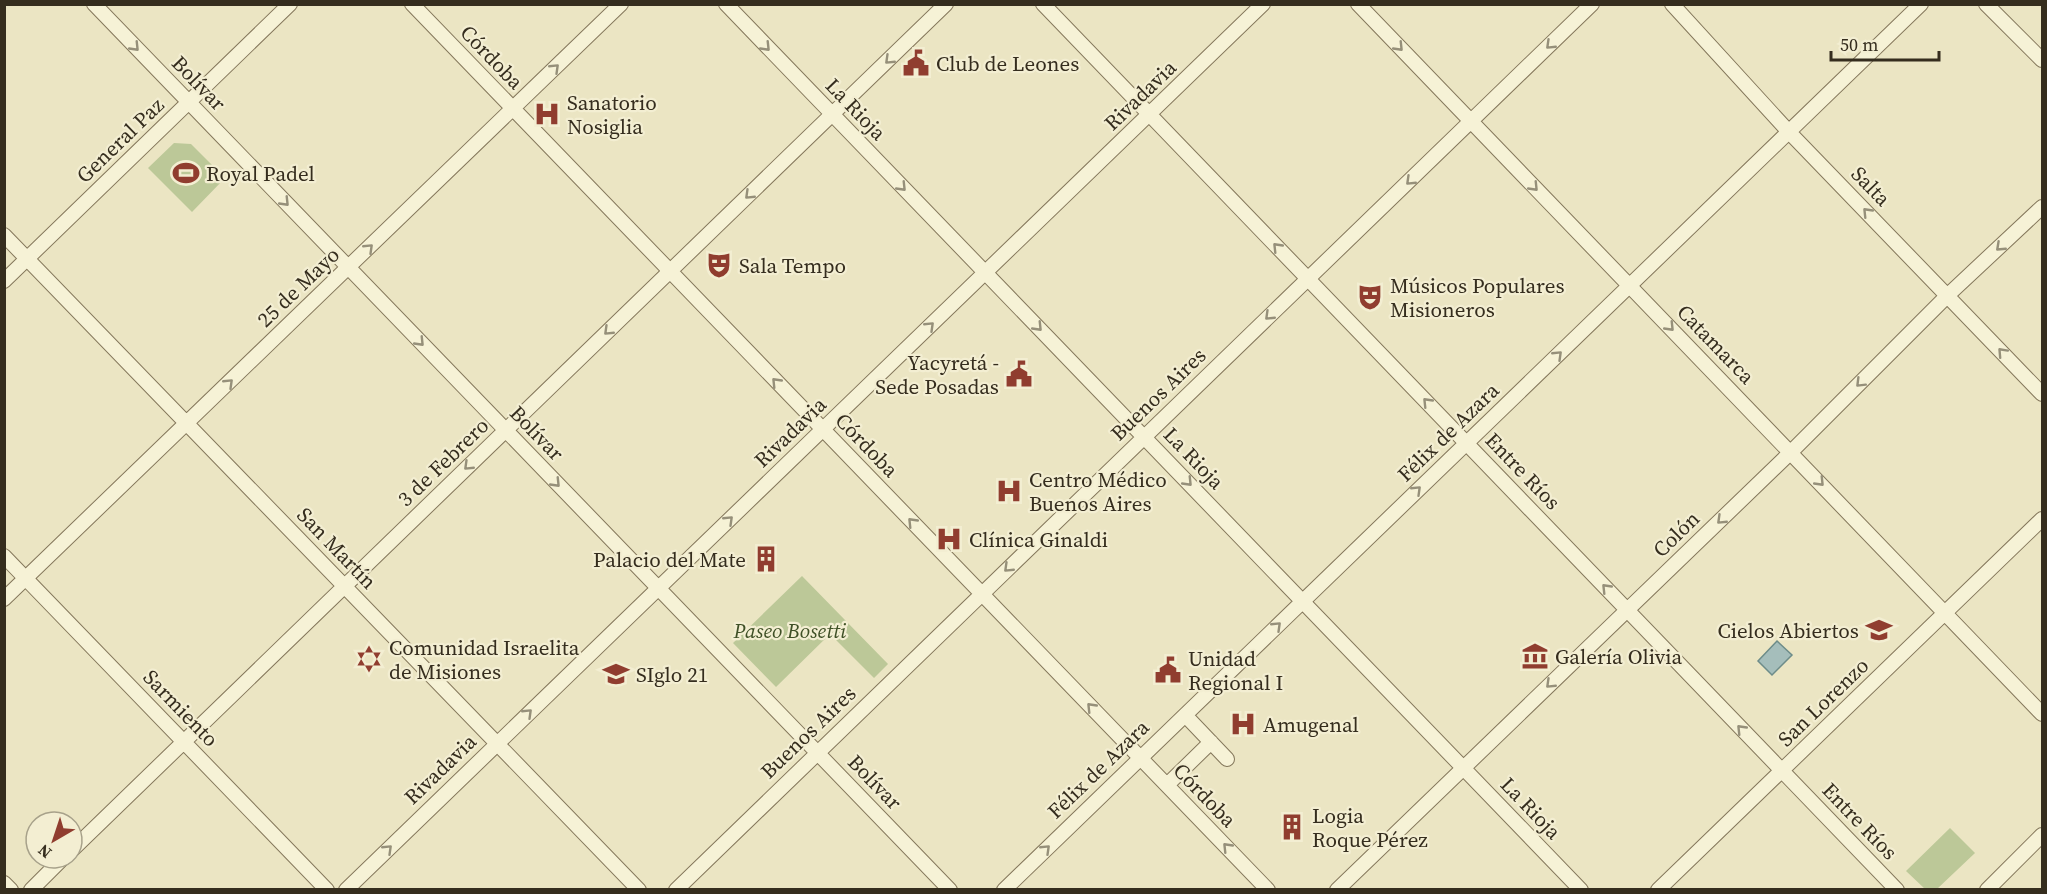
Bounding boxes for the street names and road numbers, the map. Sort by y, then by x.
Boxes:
street label: Córdoba [454,18,530,96]
street label: Bolívar [165,49,233,117]
street label: Rivadavia [1098,53,1183,137]
street label: La Rioja [819,72,893,147]
street label: General Paz [70,91,171,189]
street label: Salta [1845,160,1897,213]
street label: 25 de Mayo [250,240,346,334]
street label: Catamarca [1671,298,1762,390]
street label: Buenos Aires [1104,341,1212,447]
street label: Félix de Azara [1391,376,1505,488]
street label: Rivadavia [748,390,833,474]
street label: Bolívar [503,399,571,467]
street label: Córdoba [829,406,905,484]
street label: 3 de Febrero [391,411,495,513]
street label: La Rioja [1157,421,1231,496]
street label: Entre Ríos [1479,426,1567,516]
street label: San Martín [291,501,383,595]
street label: Colón [1646,504,1706,564]
street label: San Lorenzo [1771,651,1875,753]
street label: Sarmiento [137,663,225,753]
street label: Buenos Aires [754,679,862,785]
street label: Félix de Azara [1041,713,1155,825]
street label: Rivadavia [398,727,483,811]
street label: Bolívar [841,748,909,816]
street label: Córdoba [1167,756,1243,834]
street label: La Rioja [1494,771,1568,846]
street label: Entre Ríos [1816,776,1904,866]

